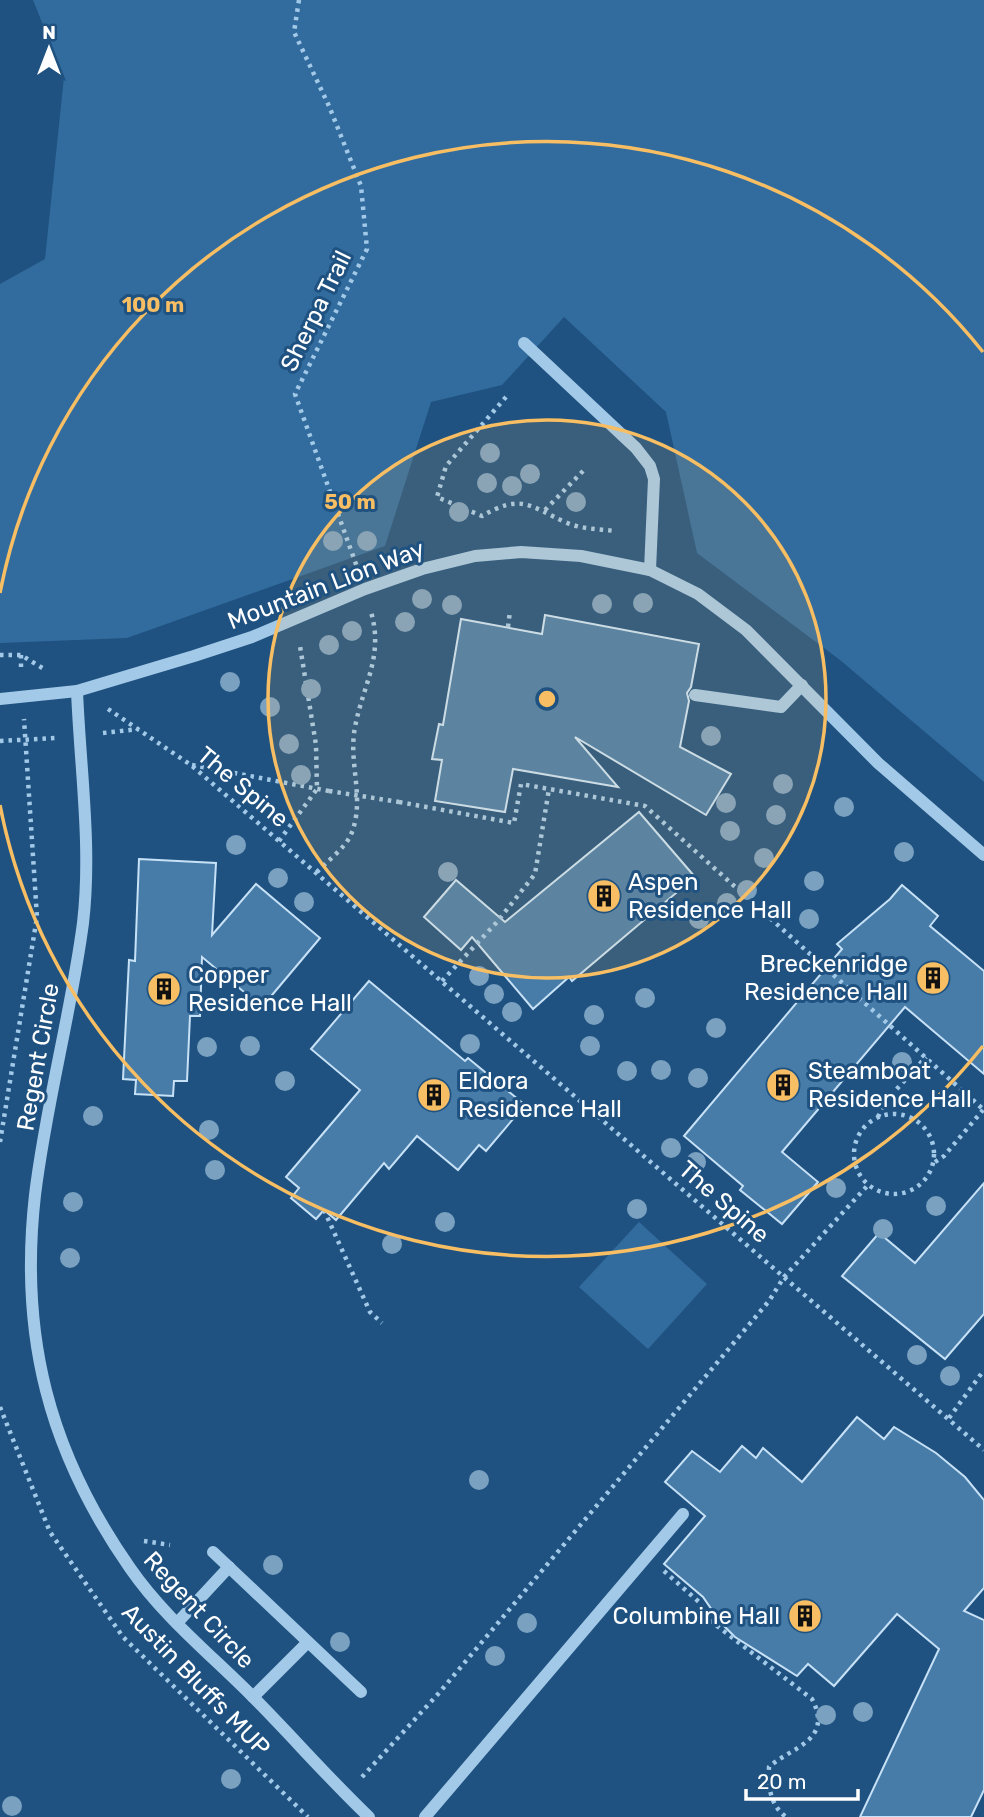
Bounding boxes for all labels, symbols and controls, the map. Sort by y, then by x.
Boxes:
north arrow [14,14,84,84]
text: N [42,21,56,44]
street label: Sherpa Trail [275,246,357,376]
text: 100 m [122,292,184,317]
text: 50 m [324,489,376,514]
street label: Mountain Lion Way [224,535,428,635]
centre of rings [535,687,559,711]
street label: The Spine [192,741,294,833]
place label: Aspen Residence Hall [628,868,792,924]
building icon: Aspen Residence Hall [585,877,623,915]
place label: Breckenridge Residence Hall [744,950,908,1006]
building icon: Breckenridge Residence Hall [914,959,952,997]
place label: Copper Residence Hall [188,961,352,1017]
building icon: Copper Residence Hall [145,970,183,1008]
street label: Regent Circle [11,981,65,1133]
place label: Steamboat Residence Hall [808,1057,972,1113]
building icon: Steamboat Residence Hall [764,1066,802,1104]
place label: Eldora Residence Hall [458,1067,622,1123]
building icon: Eldora Residence Hall [415,1076,453,1114]
street label: The Spine [673,1155,775,1249]
street label: Regent Circle [138,1546,260,1674]
building icon: Columbine Hall [786,1597,824,1635]
street label: Austin Bluffs MUP [116,1598,276,1762]
place label: Columbine Hall [613,1602,780,1630]
scale bar [746,1758,858,1802]
text: 20 m [757,1769,806,1794]

